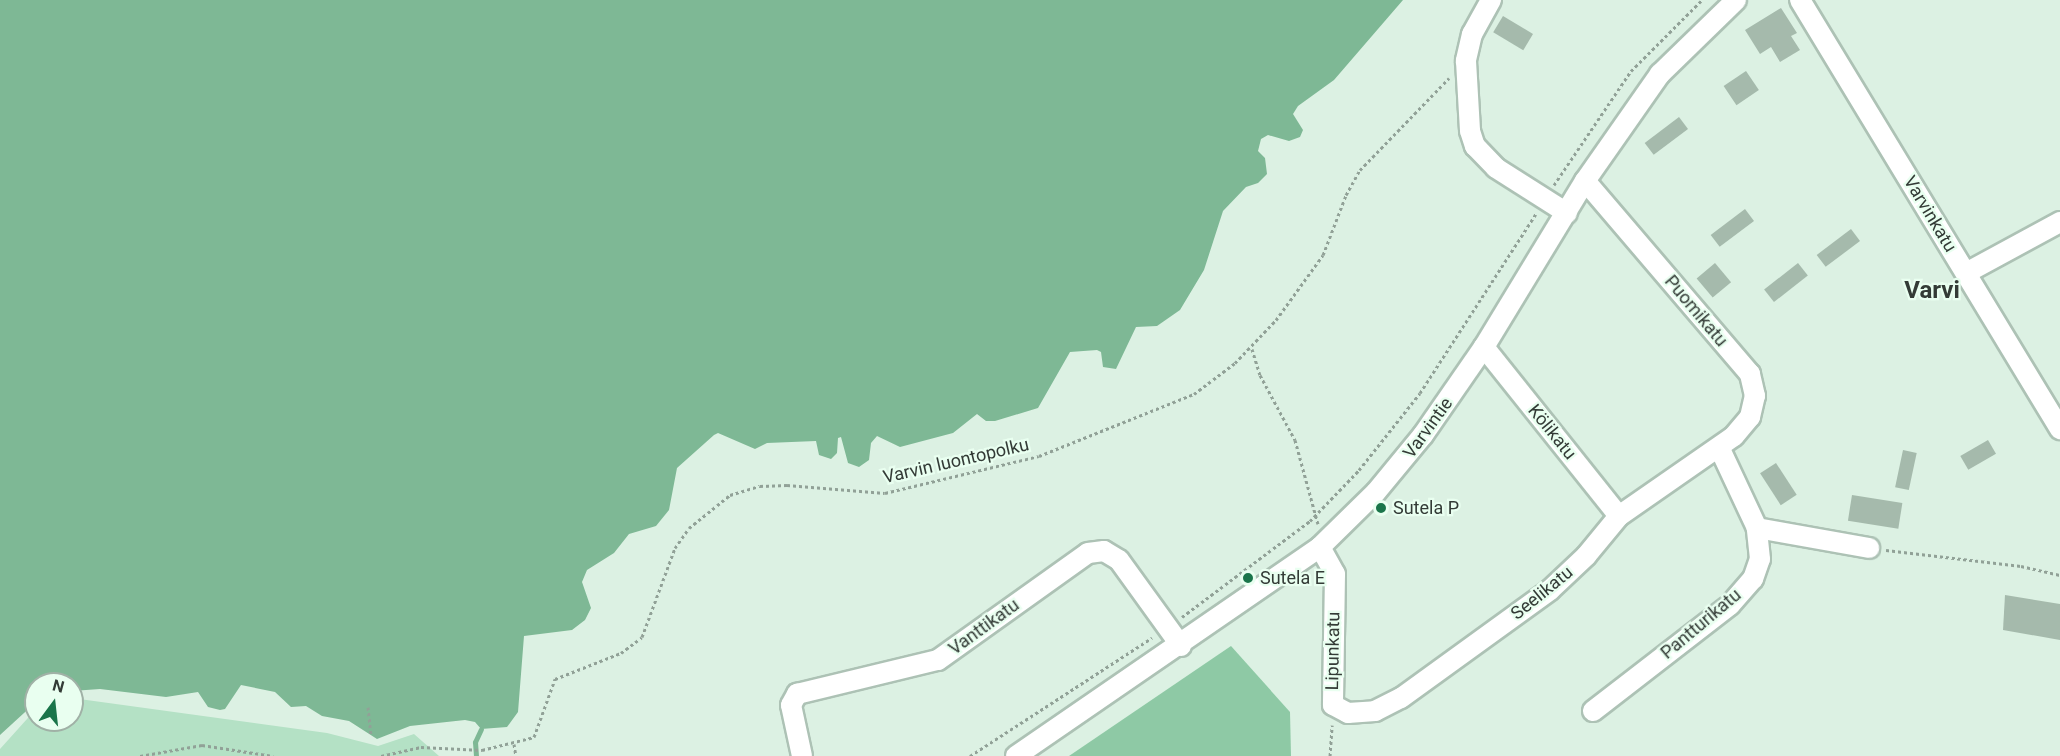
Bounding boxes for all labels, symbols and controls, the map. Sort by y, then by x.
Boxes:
street label: Varvinkatu [1899,172,1961,256]
street label: Puomikatu [1660,271,1732,351]
district label: Varvi [1904,277,1960,305]
street label: Varvintie [1399,393,1457,463]
street label: Kölikatu [1523,400,1581,464]
street label: Varvin luontopolku [881,434,1031,488]
place label: Sutela P [1393,497,1459,519]
marker: Sutela P [1374,501,1388,515]
street label: Seelikatu [1507,562,1577,624]
place label: Sutela E [1260,567,1325,589]
marker: Sutela E [1241,571,1255,585]
street label: Pantturikatu [1657,584,1745,664]
street label: Vanttikatu [945,594,1023,660]
street label: Lipunkatu [1322,611,1344,691]
north arrow [24,672,84,732]
text: N [50,675,66,697]

